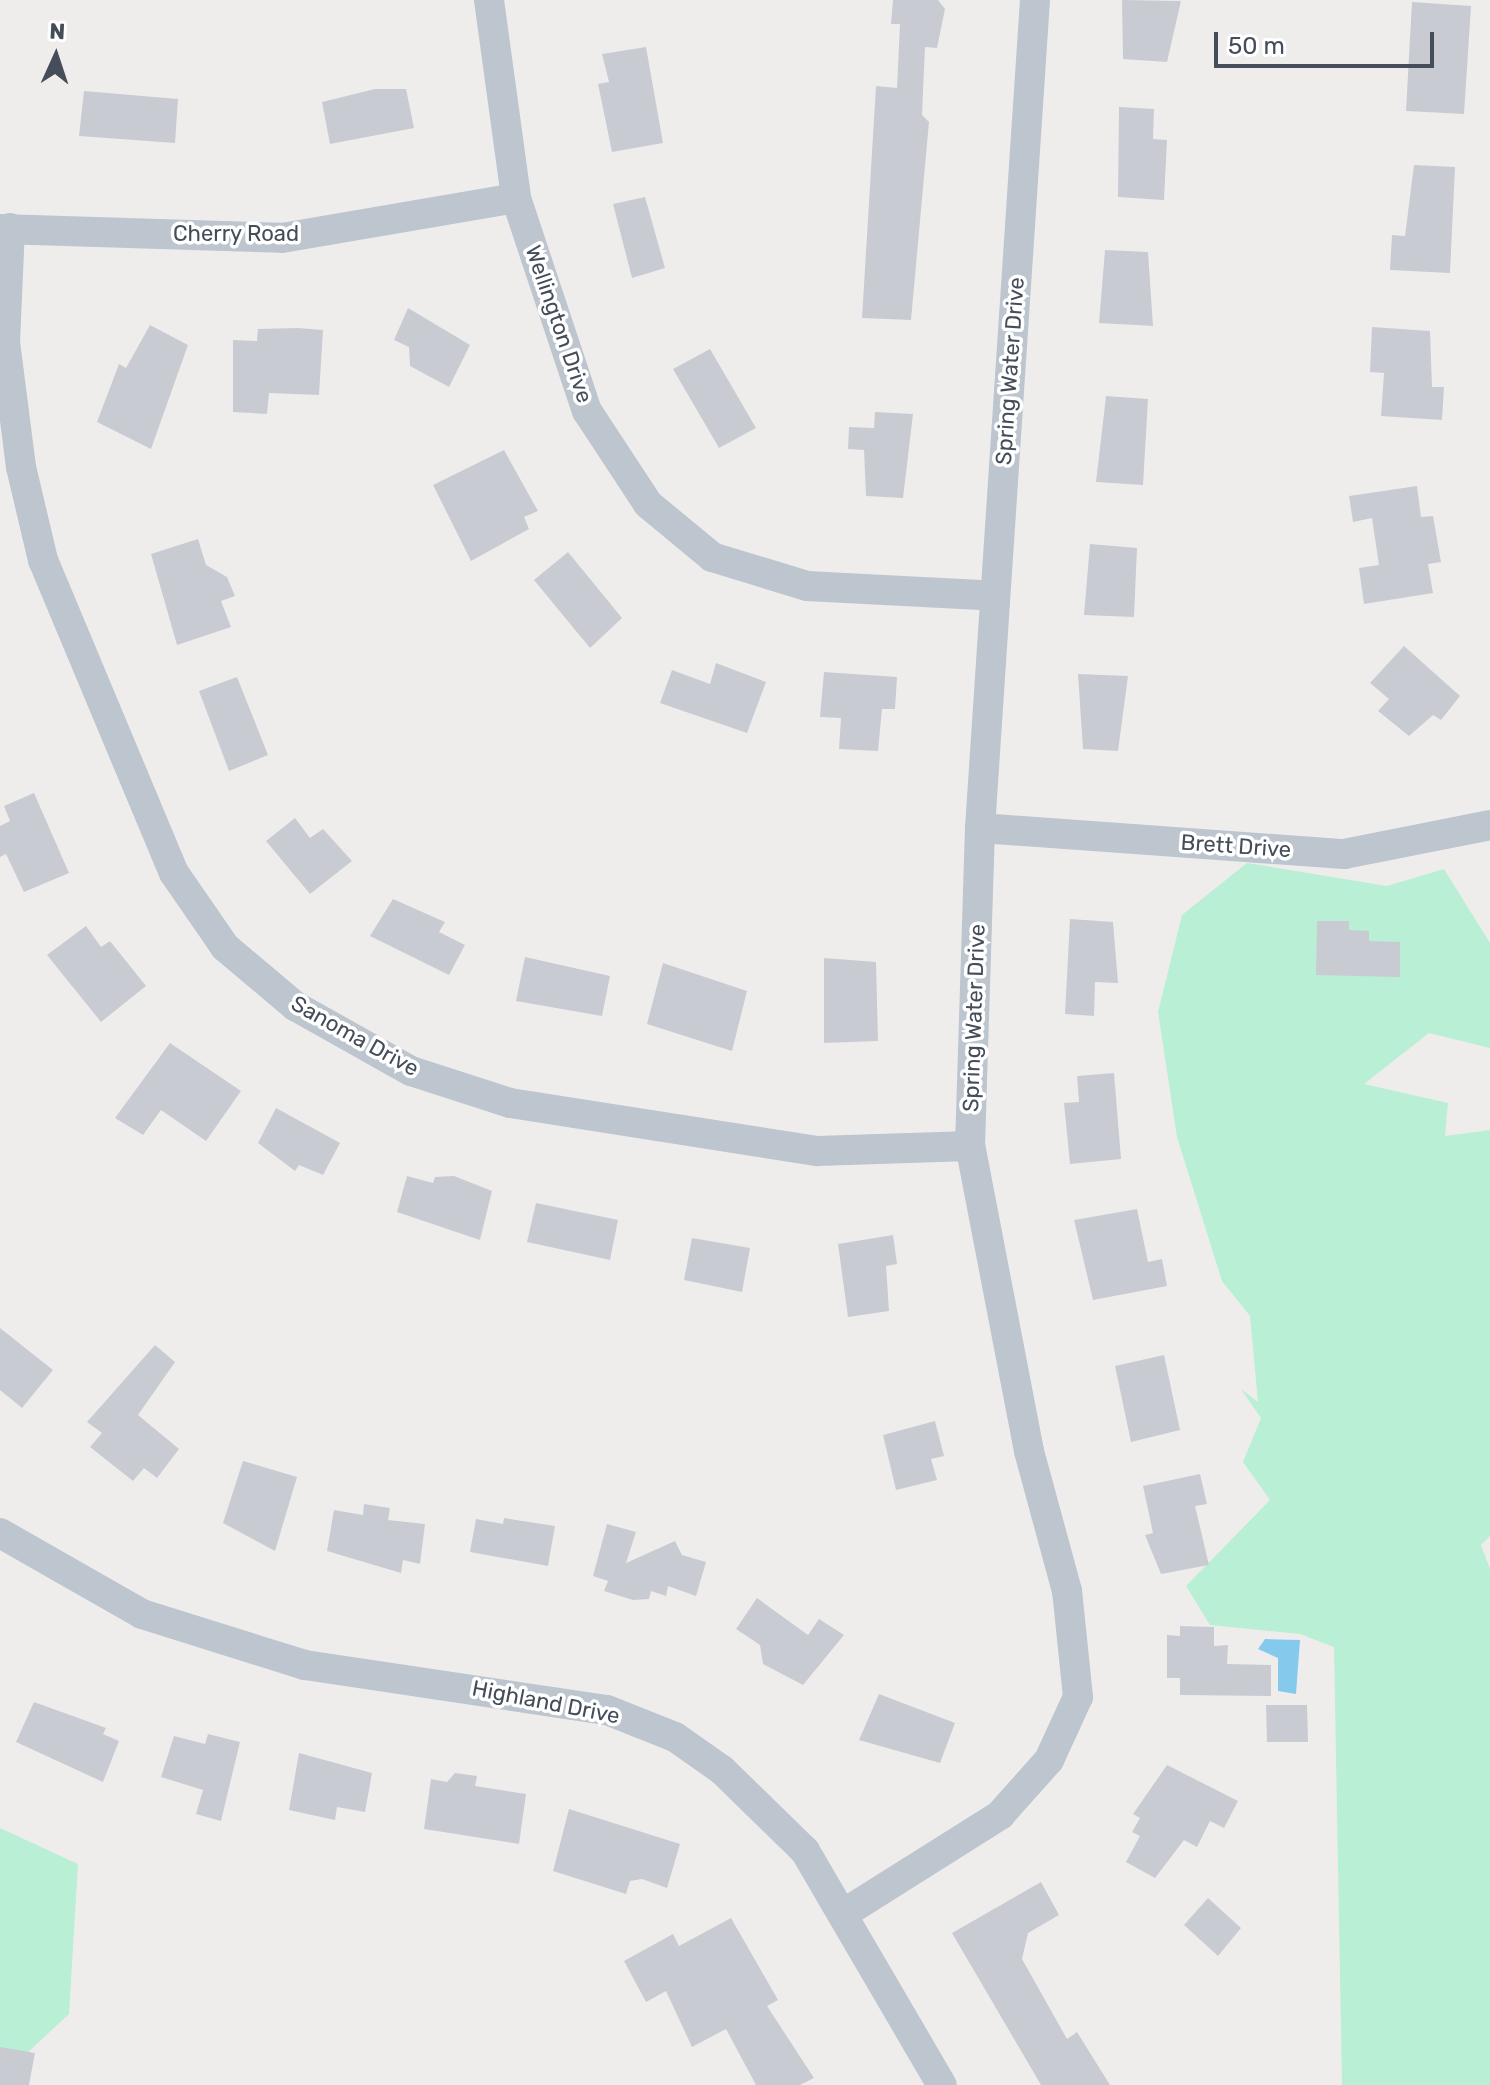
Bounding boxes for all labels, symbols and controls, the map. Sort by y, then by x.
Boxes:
north arrow [16,16,96,96]
scale bar [1218,16,1438,66]
text: N [49,18,66,45]
text: 50 m [1228,32,1285,60]
street label: Cherry Road [173,221,299,247]
street label: Wellington Drive [520,242,598,406]
street label: Spring Water Drive [990,276,1030,466]
street label: Brett Drive [1180,829,1292,863]
street label: Spring Water Drive [958,923,990,1113]
street label: Sanoma Drive [287,990,423,1082]
street label: Highland Drive [470,1675,622,1729]

